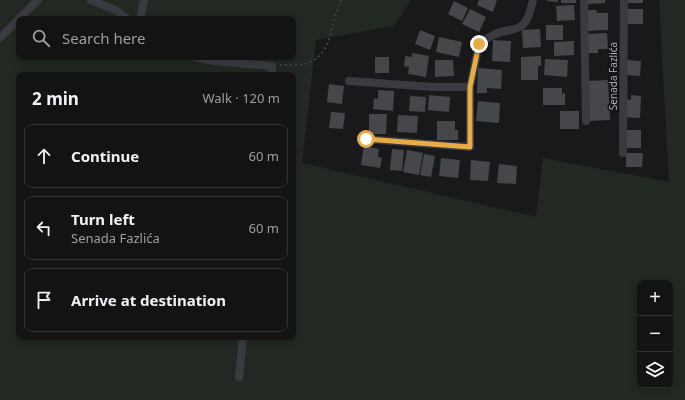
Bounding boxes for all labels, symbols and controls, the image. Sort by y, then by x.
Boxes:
search box [16,16,296,60]
icon: search [30,27,52,49]
text: Search here [62,28,145,48]
route end [470,35,488,53]
street label: Senada Fazlića [606,42,620,110]
text: 2 min [32,87,79,110]
text: Walk · 120 m [202,89,280,107]
route start [357,130,375,148]
icon: ahead [33,145,55,167]
text: Continue [71,146,139,166]
text: 60 m [249,147,279,165]
text: Turn left [71,209,135,229]
icon: left [33,217,55,239]
text: 60 m [249,219,279,237]
text: Senada Fazlića [71,229,160,247]
map controls [637,280,673,388]
button: + [637,280,673,316]
icon: arrive [33,289,55,311]
text: Arrive at destination [71,290,226,310]
button: − [637,316,673,352]
button: layers [637,352,673,388]

